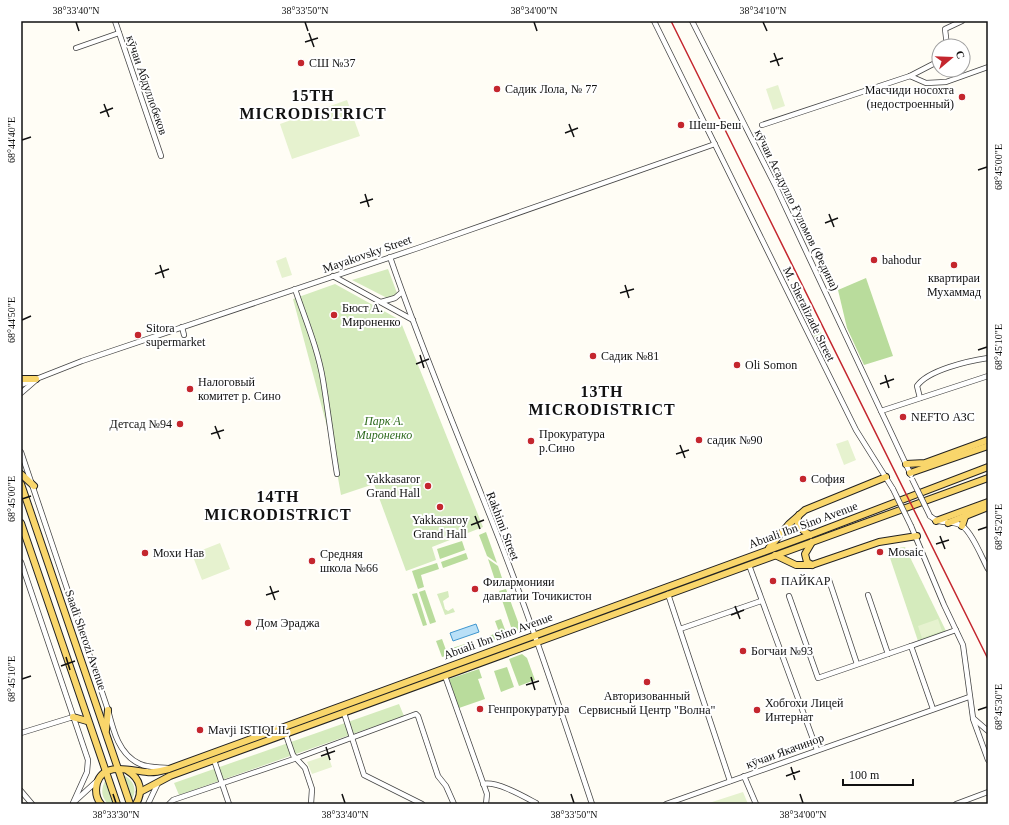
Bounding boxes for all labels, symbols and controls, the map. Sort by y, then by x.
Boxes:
text: 38°33'40"N [52,5,100,16]
text: 38°33'50"N [281,5,329,16]
text: 38°34'00"N [510,5,558,16]
text: 38°34'10"N [739,5,787,16]
street label: кӯчаи Абдуллобеков [123,33,171,137]
north arrow [931,38,971,78]
text: С [953,49,967,61]
place label: СШ №37 [309,56,356,70]
marker: СШ №37 [296,58,306,68]
place label: Садик Лола, № 77 [505,82,597,96]
place label: Масчиди носохта (недостроенный) [865,83,955,111]
marker: Садик Лола, № 77 [492,84,502,94]
district label: 15TH MICRODISTRICT [239,87,387,122]
marker: Масчиди носохта (недостроенный) [957,92,967,102]
text: 68°44'40"E [6,117,17,163]
place label: Шеш-Беш [689,118,742,132]
marker: Шеш-Беш [676,120,686,130]
street label: кӯчаи Асадулло Ғуломов (Федина) [752,127,842,293]
text: 68°45'00"E [993,144,1004,190]
street label: Mayakovsky Street [321,232,414,276]
place label: bahodur [882,253,921,267]
marker: bahodur [869,255,879,265]
marker: квартираи Мухаммад [949,260,959,270]
street label: M. Sheralizade Street [780,264,838,364]
place label: квартираи Мухаммад [927,271,981,299]
text: 68°44'50"E [6,297,17,343]
place label: Бюст А. Мироненко [342,301,400,329]
marker: Бюст А. Мироненко [329,310,339,320]
place label: Sitora supermarket [146,321,206,349]
text: 68°45'10"E [993,324,1004,370]
marker: Sitora supermarket [133,330,143,340]
place label: Садик №81 [601,349,659,363]
marker: Садик №81 [588,351,598,361]
place label: Oli Somon [745,358,797,372]
marker: Oli Somon [732,360,742,370]
place label: Налоговый комитет р. Сино [198,375,281,403]
district label: 13TH MICRODISTRICT [528,383,676,418]
marker: Налоговый комитет р. Сино [185,384,195,394]
place label: NEFTO АЗС [911,410,975,424]
marker: NEFTO АЗС [898,412,908,422]
park label: Парк А. Мироненко [355,414,412,442]
place label: Детсад №94 [110,417,172,431]
marker: Детсад №94 [175,419,185,429]
place label: Прокуратура р.Сино [539,427,605,455]
place label: садик №90 [707,433,763,447]
marker: садик №90 [694,435,704,445]
marker: Прокуратура р.Сино [526,436,536,446]
place label: Yakkasaror Grand Hall [366,472,421,500]
place label: София [811,472,845,486]
marker: София [798,474,808,484]
text: 68°45'00"E [6,476,17,522]
marker: Yakkasaror Grand Hall [423,481,433,491]
district label: 14TH MICRODISTRICT [204,488,352,523]
street label: Rakhimi Street [484,490,523,563]
street label: Abuali Ibn Sino Avenue [746,499,860,551]
marker: Yakkasaroy Grand Hall [435,502,445,512]
text: 68°45'20"E [993,504,1004,550]
place label: Yakkasaroy Grand Hall [412,513,468,541]
place label: Mosaic [888,545,923,559]
place label: Мохи Нав [153,546,204,560]
place label: Средняя школа №66 [320,547,378,575]
marker: Mosaic [875,547,885,557]
marker: Мохи Нав [140,548,150,558]
marker: Средняя школа №66 [307,556,317,566]
place label: ПАЙКАР [781,574,831,588]
place label: Филармонияи давлатии Точикистон [483,575,592,603]
marker: ПАЙКАР [768,576,778,586]
marker: Филармонияи давлатии Точикистон [470,584,480,594]
street label: Saadi Sherozi Avenue [62,588,110,692]
street label: Abuali Ibn Sino Avenue [441,610,555,662]
place label: Дом Эраджа [256,616,320,630]
marker: Дом Эраджа [243,618,253,628]
place label: Богчаи №93 [751,644,813,658]
marker: Богчаи №93 [738,646,748,656]
text: 68°45'10"E [6,656,17,702]
marker: Авторизованный Сервисный Центр "Волна" [642,677,652,687]
text: 68°45'30"E [993,684,1004,730]
place label: Авторизованный Сервисный Центр "Волна" [579,689,716,717]
place label: Хобгохи Лицей Интернат [765,696,844,724]
place label: Генпрокуратура [488,702,570,716]
marker: Генпрокуратура [475,704,485,714]
marker: Хобгохи Лицей Интернат [752,705,762,715]
place label: Mavji ISTIQLIL [208,723,289,737]
marker: Mavji ISTIQLIL [195,725,205,735]
street label: кӯчаи Якачинор [744,730,826,772]
scale bar [843,761,913,787]
text: 100 m [849,768,880,782]
text: 38°33'30"N [92,809,140,820]
text: 38°33'40"N [321,809,369,820]
text: 38°33'50"N [550,809,598,820]
text: 38°34'00"N [779,809,827,820]

